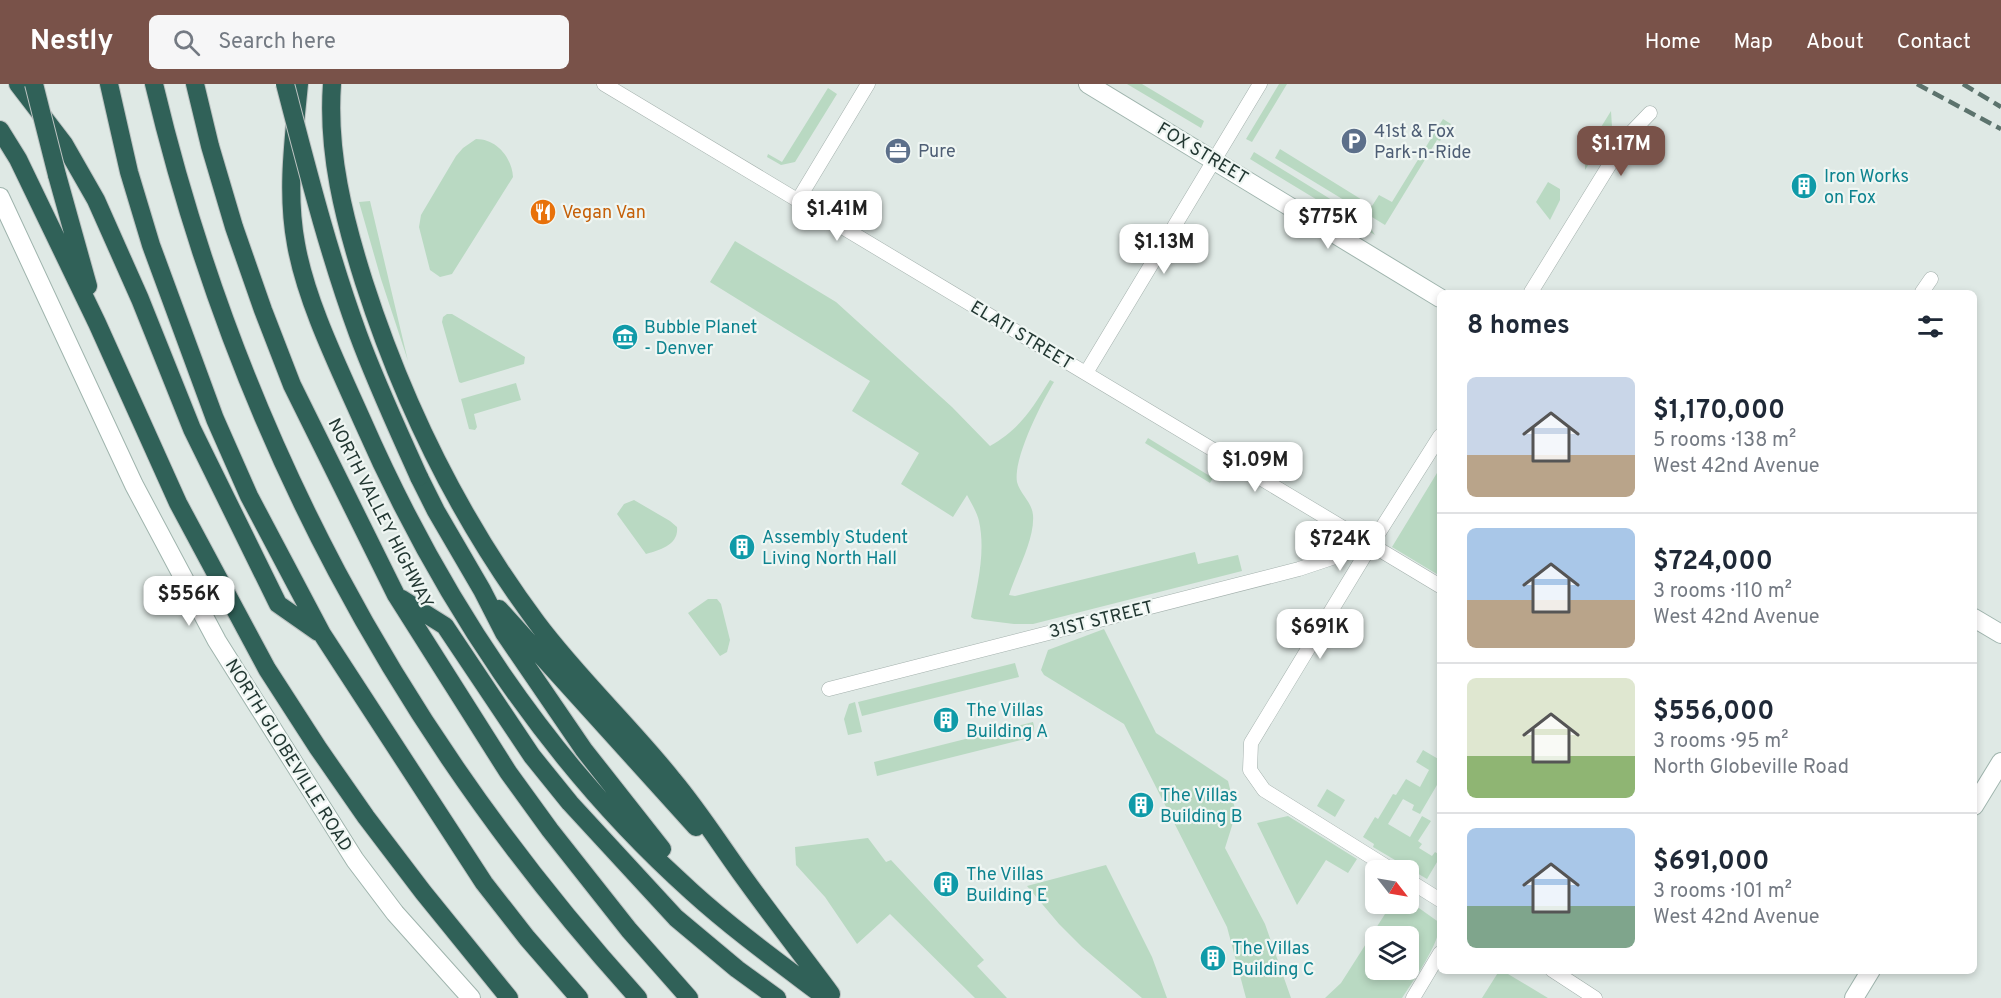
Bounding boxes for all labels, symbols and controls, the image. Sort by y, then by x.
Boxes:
search box [149,15,569,69]
text: Nestly [30,24,113,60]
icon: search [170,26,203,59]
text: Search here [218,29,336,56]
text: Home [1645,29,1701,56]
text: Map [1734,29,1773,56]
text: About [1806,29,1864,56]
text: Contact [1897,29,1971,56]
street label: FOX STREET [1152,118,1252,191]
place label: 41st & Fox Park-n-Ride [1374,121,1471,165]
parking icon: 41st & Fox Park-n-Ride [1339,126,1369,156]
pin: $1.17M [1572,126,1670,177]
text: $1.17M [1591,132,1651,158]
office icon: Pure [883,136,913,166]
place label: Pure [918,141,956,164]
place label: Iron Works on Fox [1824,166,1909,210]
building icon: Iron Works on Fox [1789,171,1819,201]
pin: $1.41M [788,191,886,242]
restaurant icon: Vegan Van [528,197,558,227]
text: $1.41M [806,197,868,223]
pin: $775K [1286,199,1370,250]
place label: Vegan Van [562,202,646,225]
text: $775K [1298,205,1358,231]
pin: $1.13M [1115,224,1213,275]
text: $1.13M [1133,230,1195,256]
street label: ELATI STREET [966,297,1077,376]
text: 8 homes [1467,310,1570,343]
icon: filters [1914,310,1947,343]
place label: Bubble Planet - Denver [644,317,757,361]
museum icon: Bubble Planet - Denver [610,322,640,352]
text: $1,170,000 [1653,395,1785,428]
icon: home [1515,401,1587,473]
street label: NORTH VALLEY HIGHWAY [322,415,438,613]
text: 5 rooms · 138 m² [1653,428,1796,454]
pin: $1.09M [1206,442,1304,493]
text: $1.09M [1222,448,1288,474]
text: West 42nd Avenue [1653,454,1820,480]
pin: $724K [1298,521,1382,572]
place label: Assembly Student Living North Hall [762,527,908,571]
text: $724K [1309,527,1371,553]
building icon: Assembly Student Living North Hall [727,532,757,562]
text: $724,000 [1653,546,1773,579]
icon: home [1515,552,1587,624]
pin: $556K [147,576,231,627]
text: 3 rooms · 110 m² [1653,579,1792,605]
text: $556K [158,582,220,608]
street label: 31ST STREET [1047,596,1156,645]
text: West 42nd Avenue [1653,605,1820,631]
pin: $691K [1278,609,1362,660]
text: $691K [1291,615,1349,641]
street label: NORTH GLOBEVILLE ROAD [219,655,356,856]
text: $556,000 [1653,696,1774,729]
place label: The Villas Building A [966,700,1048,744]
icon: home [1515,702,1587,774]
building icon: The Villas Building A [931,705,961,735]
text: 3 rooms · 95 m² [1653,729,1789,755]
text: North Globeville Road [1653,755,1849,781]
place label: The Villas Building B [1160,785,1243,829]
building icon: The Villas Building B [1126,790,1156,820]
text: $691,000 [1653,846,1769,879]
icon: home [1515,852,1587,924]
north arrow [1365,860,1419,914]
map controls [1365,860,1419,980]
place label: The Villas Building E [966,864,1047,908]
building icon: The Villas Building E [931,869,961,899]
text: 3 rooms · 101 m² [1653,879,1792,905]
text: West 42nd Avenue [1653,905,1820,931]
button: layers [1365,926,1419,980]
place label: The Villas Building C [1232,938,1314,982]
building icon: The Villas Building C [1198,943,1228,973]

